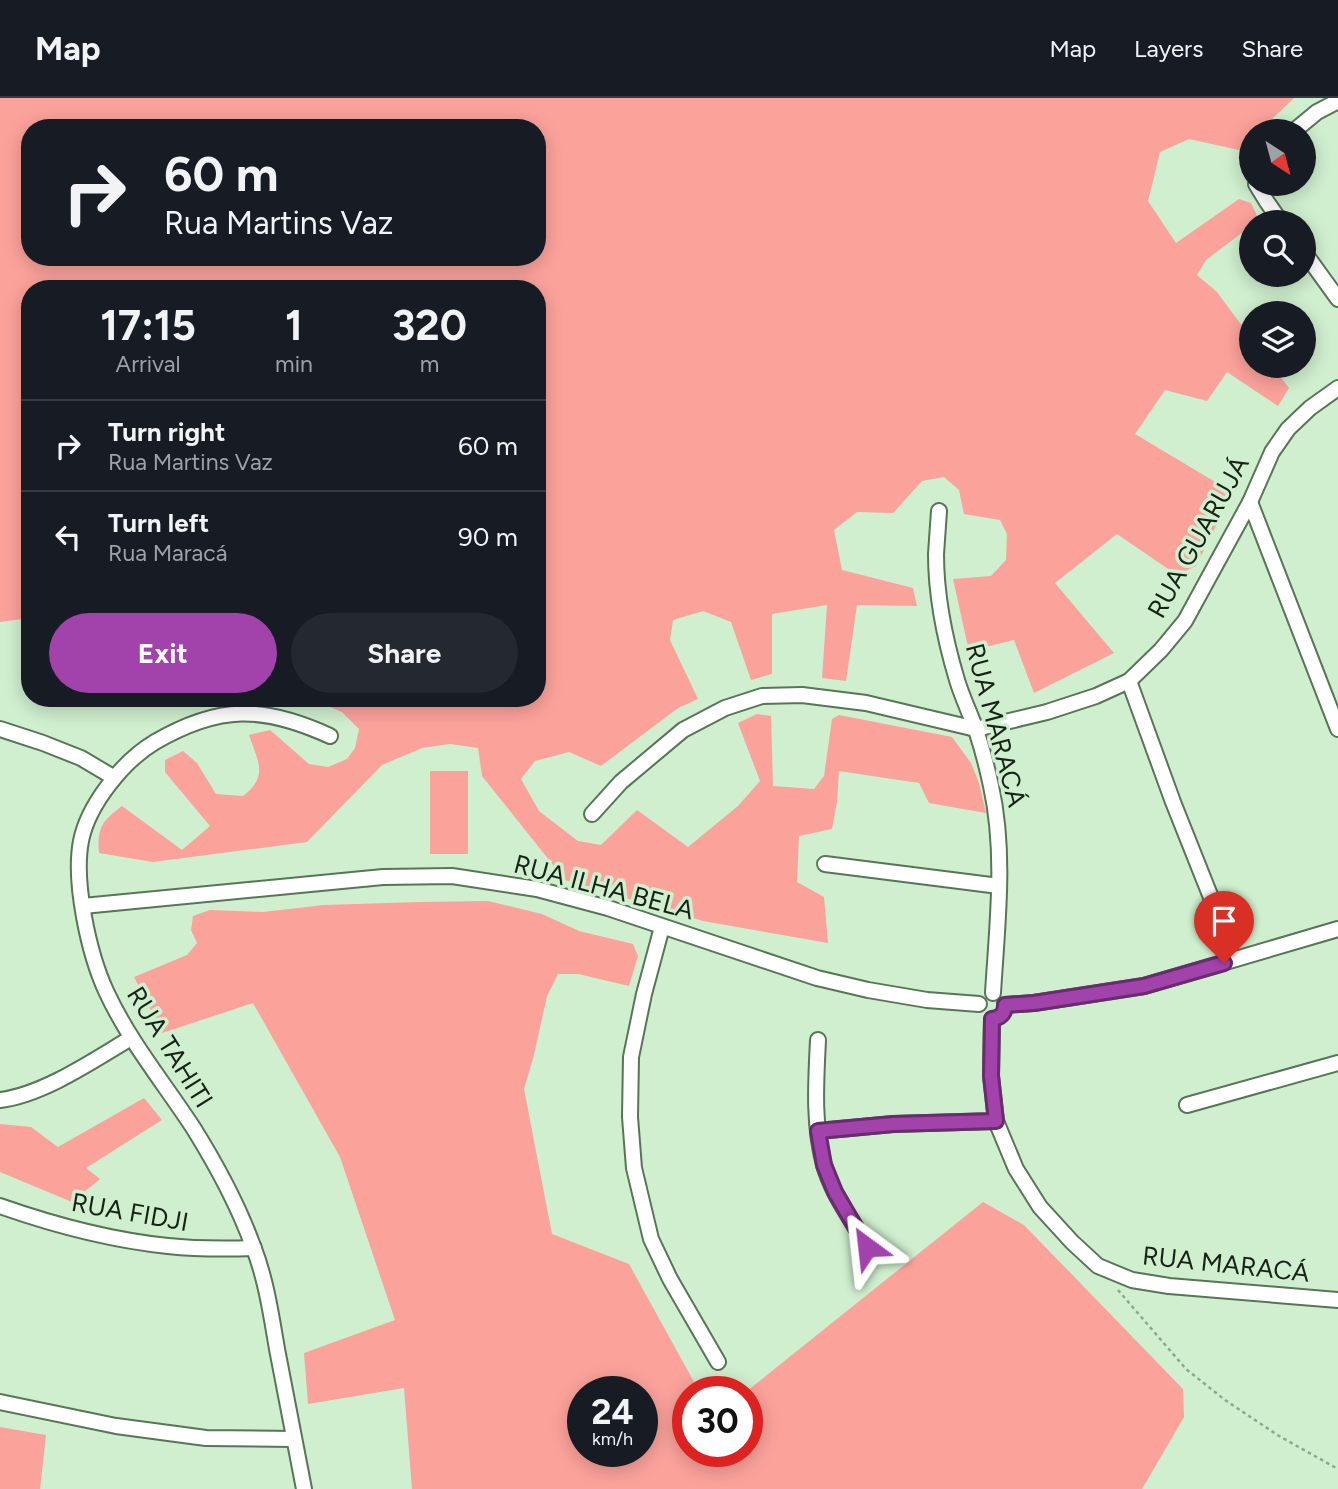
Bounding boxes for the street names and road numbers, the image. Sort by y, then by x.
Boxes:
street label: RUA GUARUJÁ [1140,450,1256,624]
street label: RUA MARACÁ [959,640,1033,811]
street label: RUA ILHA BELA [510,848,698,927]
street label: RUA TAHITI [120,980,220,1114]
street label: RUA FIDJI [69,1186,191,1238]
street label: RUA MARACÁ [1141,1239,1312,1289]

